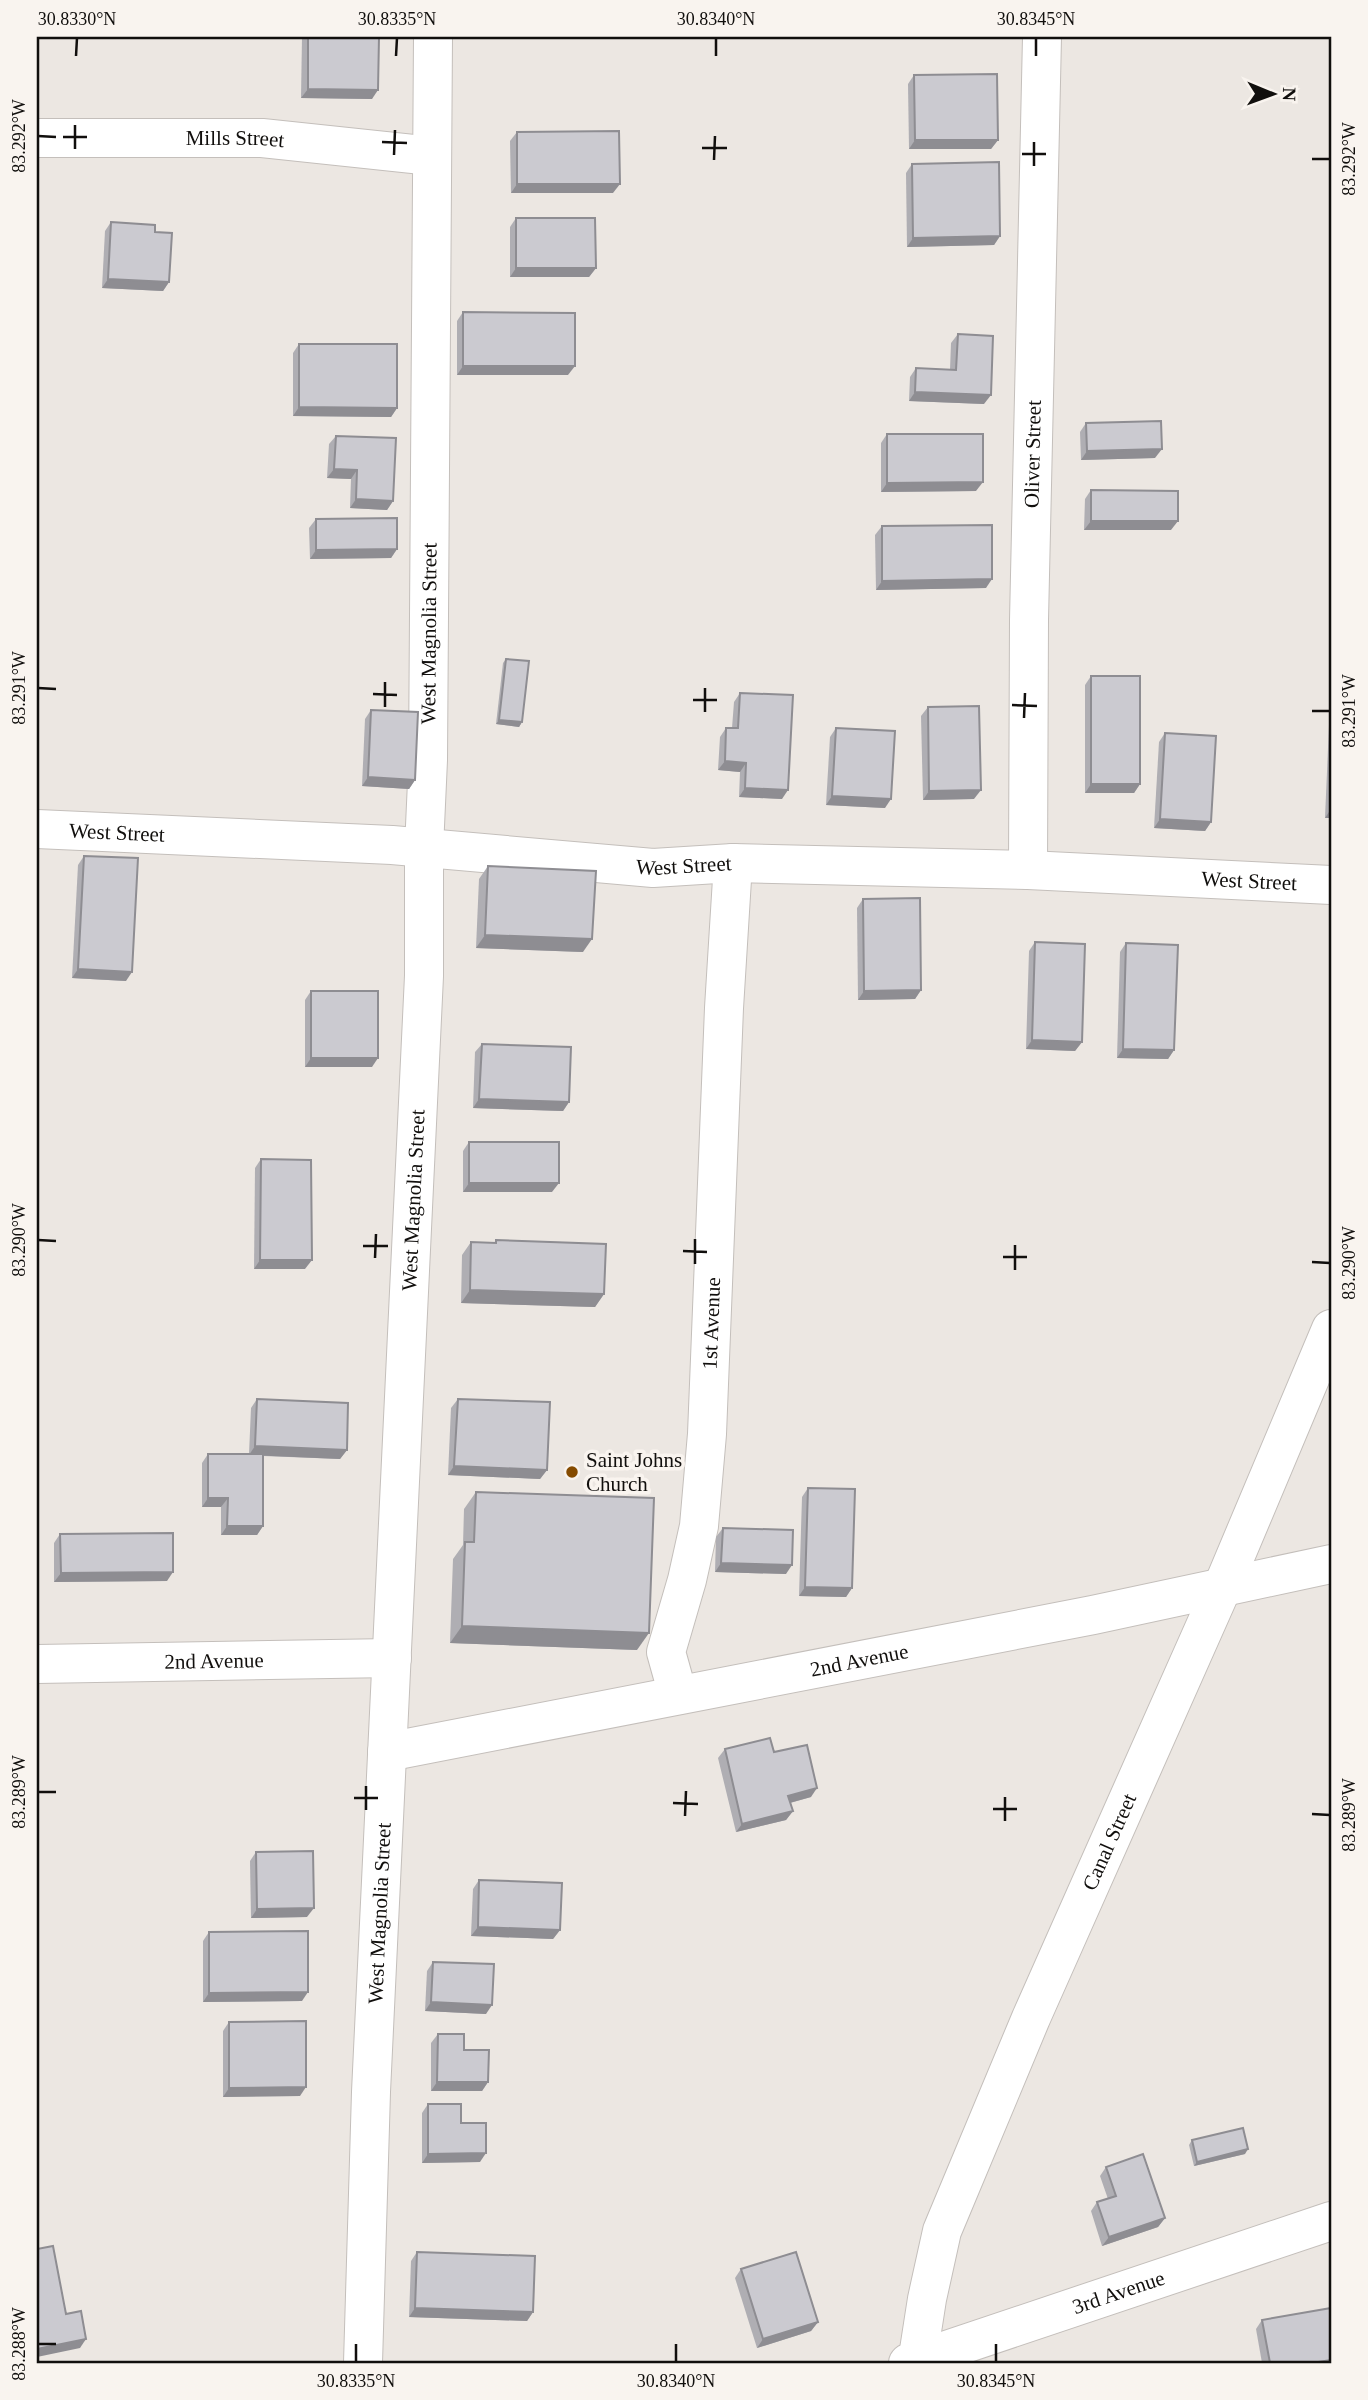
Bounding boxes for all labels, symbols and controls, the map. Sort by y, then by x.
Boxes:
text: 30.8330°N [38,9,116,29]
text: 30.8335°N [358,9,436,29]
text: 30.8340°N [677,9,755,29]
text: 30.8345°N [997,9,1075,29]
north arrow [1238,60,1308,130]
text: N [1279,87,1300,102]
text: 83.292°W [9,99,29,173]
text: 83.292°W [1339,122,1359,196]
street label: Mills Street [186,126,286,152]
street label: Oliver Street [1020,400,1046,508]
street label: West Magnolia Street [416,542,442,724]
text: 83.291°W [9,651,29,725]
text: 83.291°W [1339,674,1359,748]
street label: West Street [69,818,165,847]
street label: West Street [635,851,732,880]
street label: West Street [1201,867,1298,895]
street label: West Magnolia Street [397,1109,430,1291]
text: 83.290°W [9,1203,29,1277]
text: 83.290°W [1339,1226,1359,1300]
street label: 1st Avenue [698,1277,725,1370]
place label: Saint Johns Church [586,1448,682,1496]
marker: Saint Johns Church [564,1464,580,1480]
street label: 2nd Avenue [808,1639,910,1682]
street label: 2nd Avenue [164,1648,264,1674]
text: 83.289°W [9,1755,29,1829]
text: 83.289°W [1339,1778,1359,1852]
street label: Canal Street [1077,1790,1141,1894]
street label: West Magnolia Street [363,1822,396,2005]
street label: 3rd Avenue [1069,2266,1168,2319]
text: 83.288°W [9,2307,29,2381]
text: 30.8335°N [317,2371,395,2391]
text: 30.8340°N [637,2371,715,2391]
text: 30.8345°N [957,2371,1035,2391]

